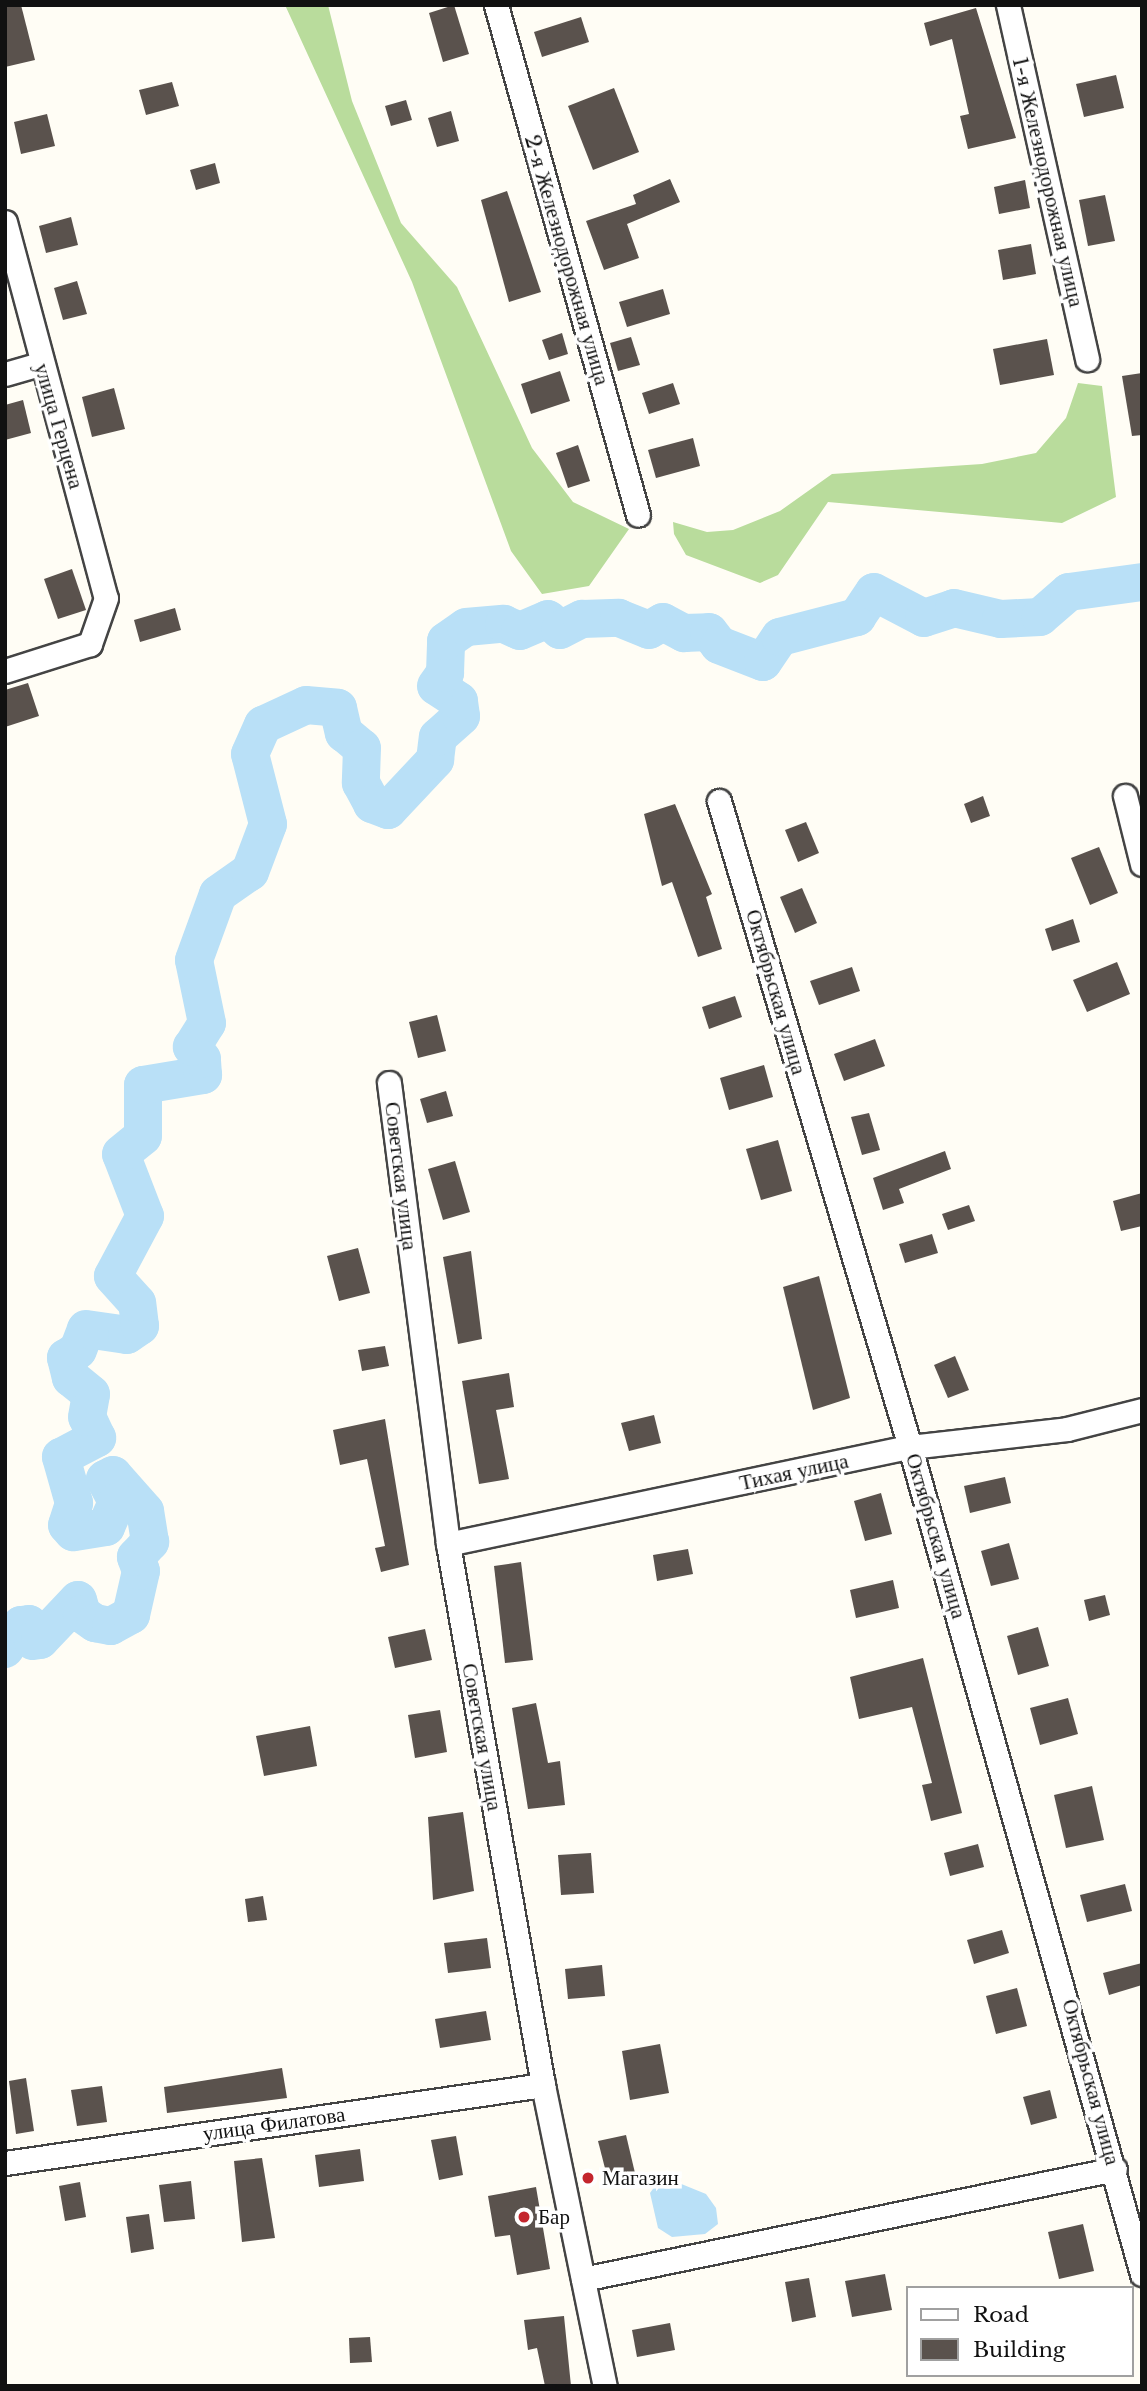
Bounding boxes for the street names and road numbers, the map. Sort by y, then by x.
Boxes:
street label: 1-я Железнодорожная улица [1007,55,1089,309]
street label: 2-я Железнодорожная улица [519,132,615,388]
street label: улица Герцена [29,360,89,492]
street label: Октябрьская улица [740,907,812,1077]
street label: Советская улица [379,1100,423,1252]
street label: Тихая улица [737,1448,851,1496]
street label: Октябрьская улица [900,1451,972,1621]
street label: Советская улица [457,1661,507,1813]
street label: Октябрьская улица [1057,1996,1125,2168]
street label: улица Филатова [201,2102,347,2146]

